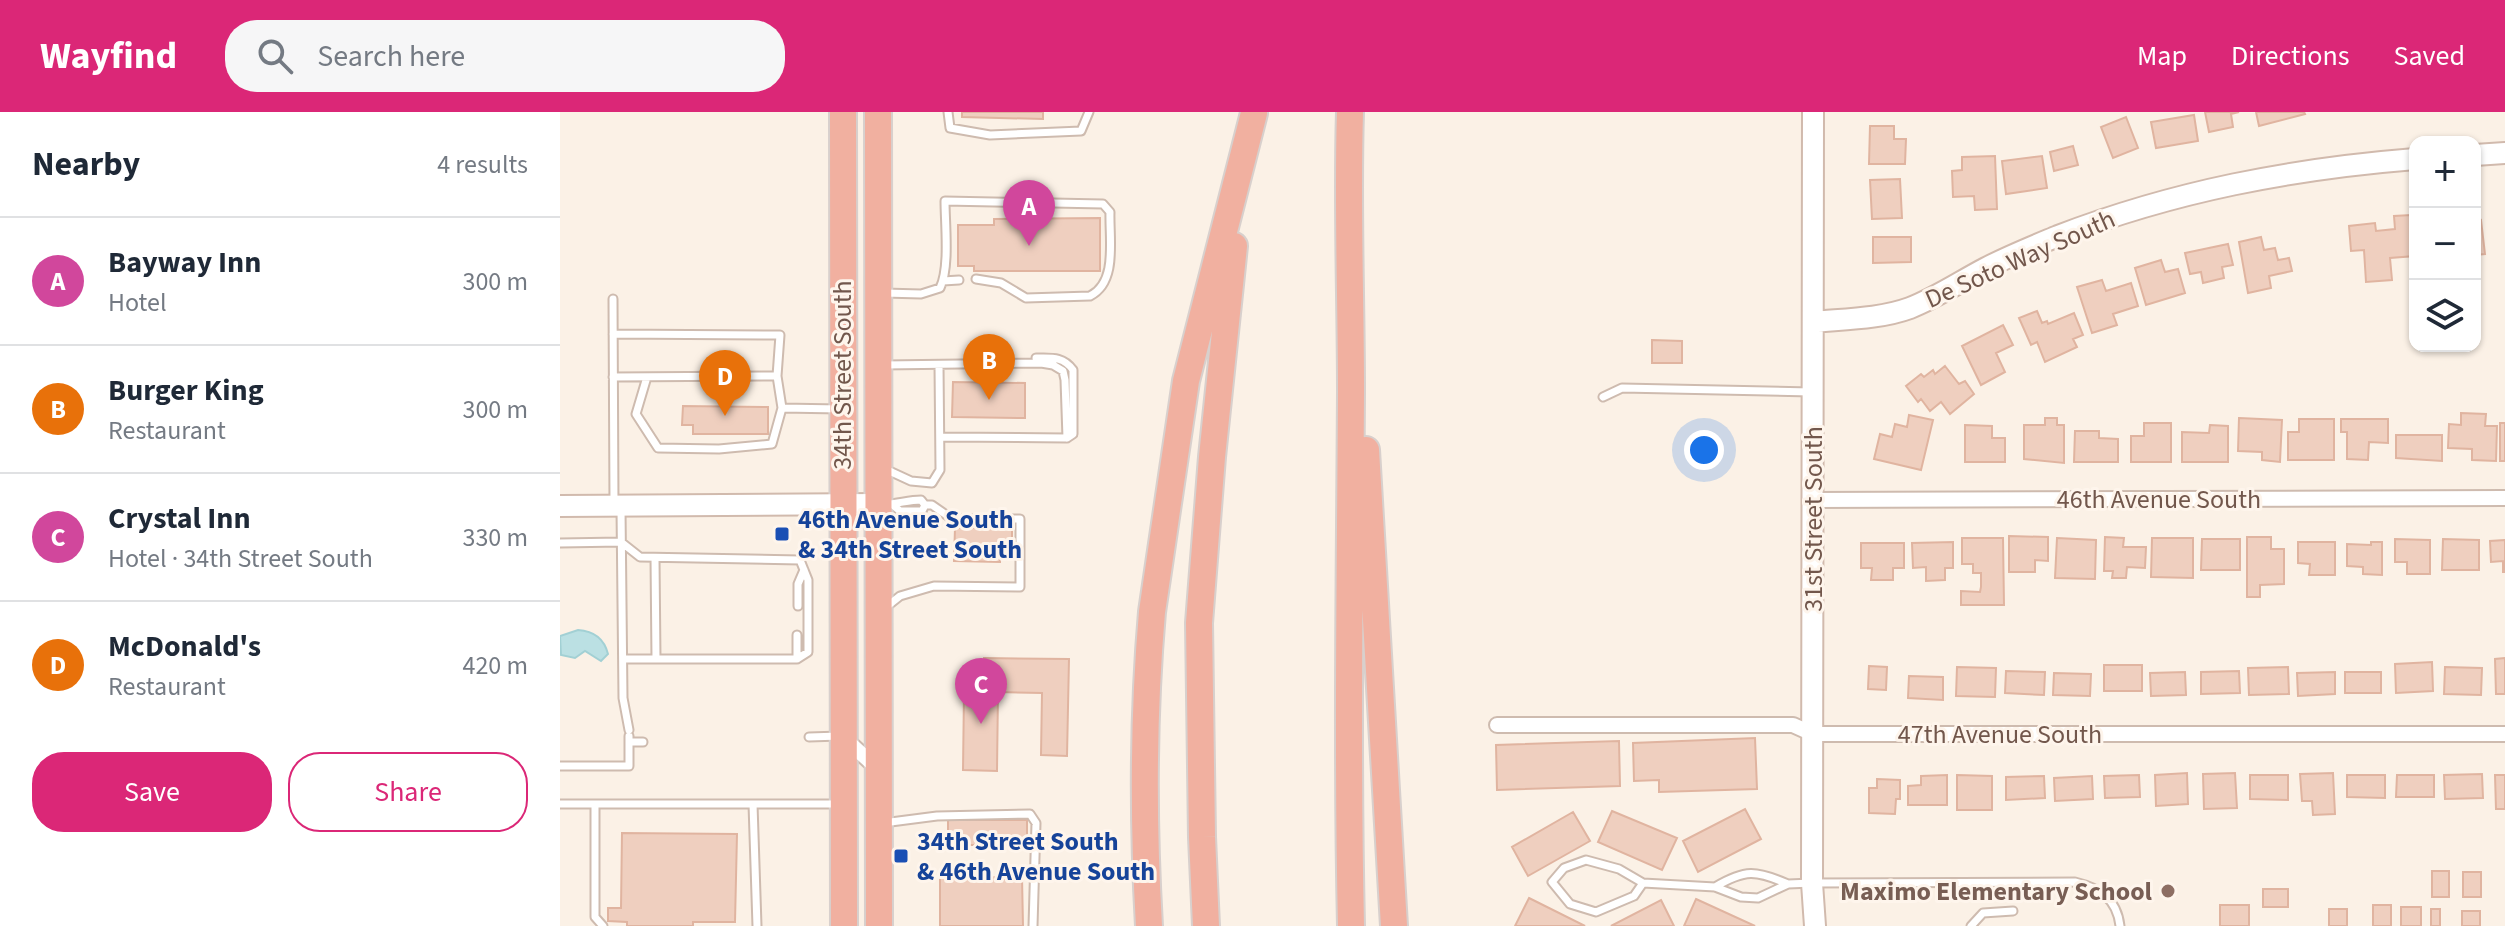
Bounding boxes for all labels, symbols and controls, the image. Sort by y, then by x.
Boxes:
search box [225,20,785,92]
text: Wayfind [40,29,177,83]
icon: search [253,34,297,78]
text: Search here [317,35,465,78]
text: Map [2137,36,2187,76]
text: Directions [2231,36,2350,76]
text: Saved [2394,36,2465,76]
map controls [2409,136,2481,352]
button: + [2409,136,2481,208]
text: Nearby [32,140,140,189]
text: 4 results [437,146,528,183]
pin: A [1003,180,1055,246]
street label: De Soto Way South [1919,200,2121,318]
button: − [2409,208,2481,280]
text: Bayway Inn [108,241,261,284]
text: A [51,263,65,300]
text: 300 m [462,263,528,300]
street label: 34th Street South [824,280,861,470]
button: layers [2409,280,2481,352]
text: Hotel [108,284,167,321]
pin: B [963,334,1015,400]
pin: D [699,350,751,416]
text: Burger King [108,369,264,412]
text: B [50,391,66,428]
text: 300 m [462,391,528,428]
text: Restaurant [108,412,226,449]
street label: 31st Street South [1795,426,1832,612]
your location [1684,430,1724,470]
street label: 46th Avenue South [2057,481,2261,518]
text: Crystal Inn [108,497,251,540]
place label: 46th Avenue South & 34th Street South [798,501,1022,568]
text: C [50,519,66,556]
text: 330 m [462,519,528,556]
marker: 46th Avenue South & 34th Street South [773,525,791,543]
text: Hotel · 34th Street South [108,540,373,577]
text: McDonald's [108,625,261,668]
text: D [50,647,66,684]
text: 420 m [462,647,528,684]
pin: C [955,658,1007,724]
text: Restaurant [108,668,226,705]
street label: 47th Avenue South [1898,716,2102,753]
button: Save [32,752,272,832]
button: Share [288,752,528,832]
place label: 34th Street South & 46th Avenue South [917,823,1155,890]
marker: 34th Street South & 46th Avenue South [892,847,910,865]
place label: Maximo Elementary School [1840,873,2153,910]
marker: Maximo Elementary School [2159,882,2177,900]

